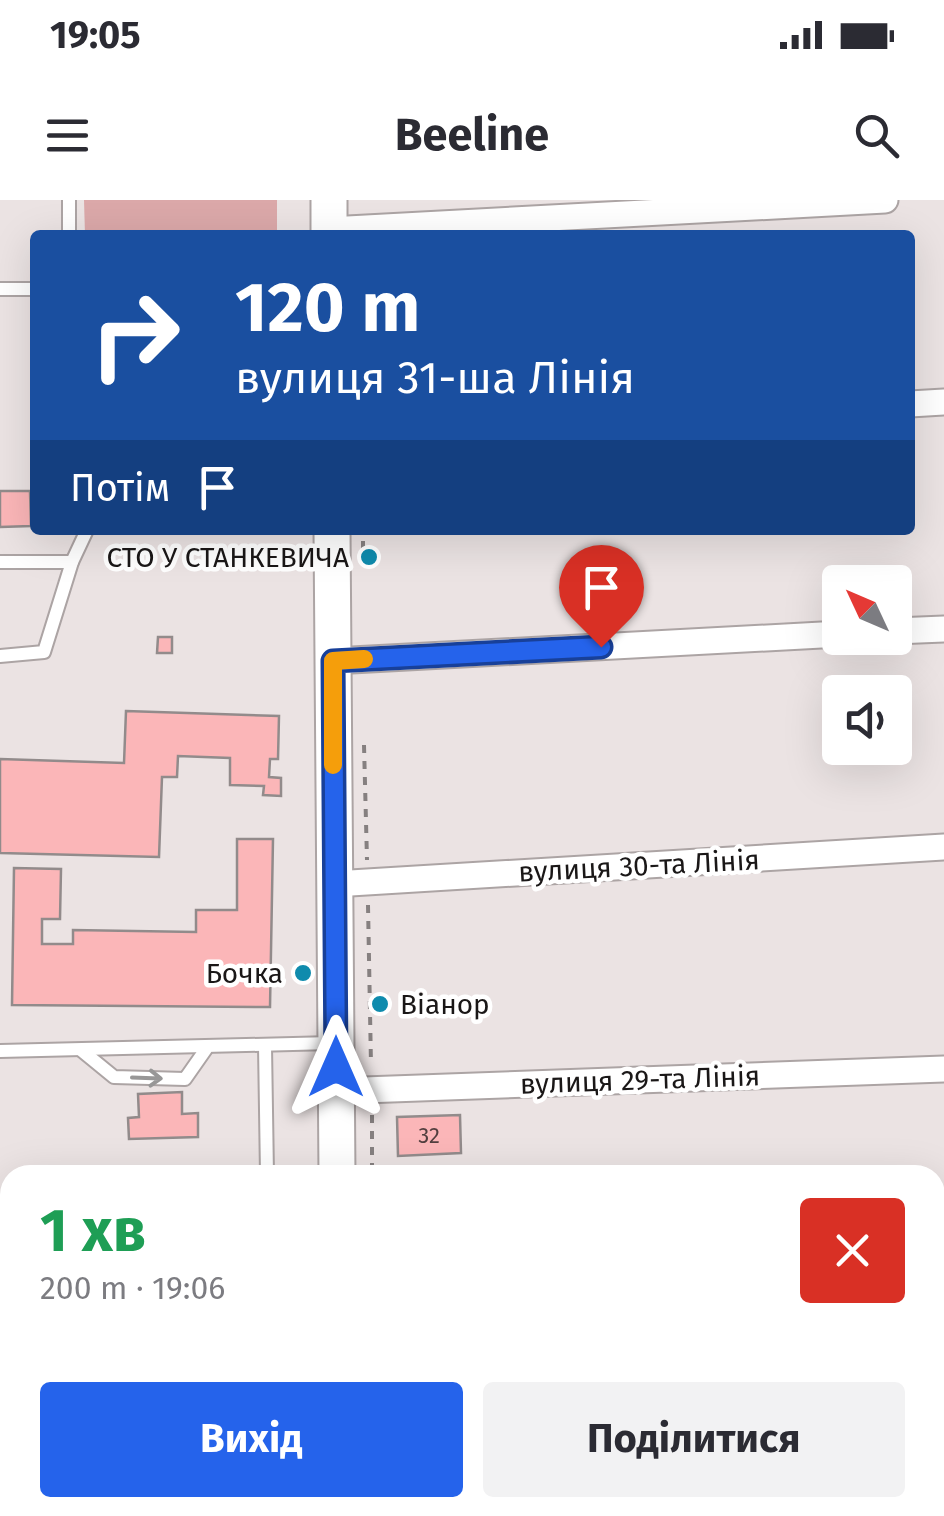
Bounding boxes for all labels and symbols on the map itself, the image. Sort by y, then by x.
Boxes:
place label: СТО У СТАНКЕВИЧА [106,541,349,574]
pin [559,545,644,648]
marker: СТО У СТАНКЕВИЧА [358,546,380,568]
north arrow [822,565,912,655]
street label: вулиця 30-та Лінія [517,843,761,889]
place label: Бочка [206,957,283,990]
marker: Бочка [292,962,314,984]
place label: Віанор [400,988,490,1021]
marker: Віанор [369,993,391,1015]
position arrow [284,1015,388,1119]
street label: вулиця 29-та Лінія [519,1059,761,1101]
one-way arrow [130,1069,162,1088]
house number: 32 [418,1122,440,1149]

